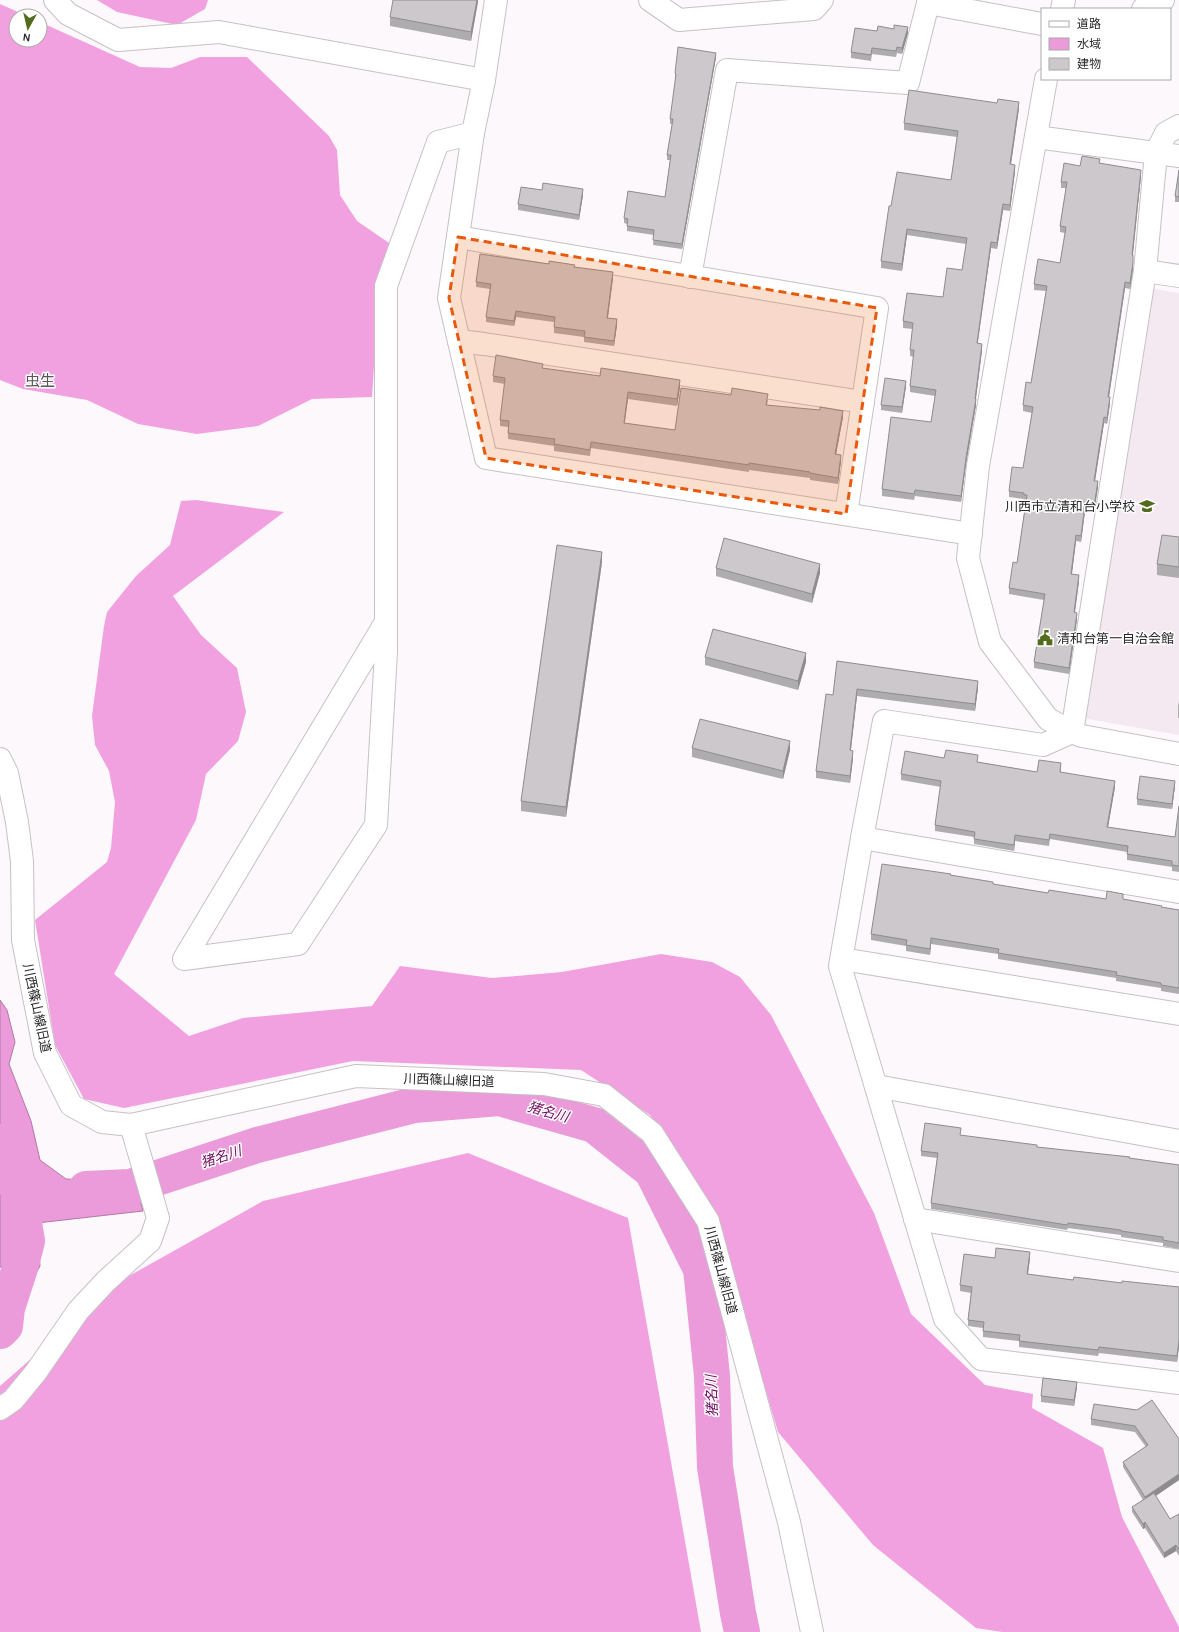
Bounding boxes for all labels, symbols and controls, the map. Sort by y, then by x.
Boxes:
north arrow [8,8,48,48]
legend [1041,8,1171,80]
text: 道路 [1077,17,1101,31]
text: N [22,30,31,44]
text: 水域 [1077,37,1101,51]
text: 建物 [1077,57,1101,71]
district label: 虫生 [25,372,55,390]
school or university icon: 川西市立清和台小学校 [1138,497,1156,515]
place label: 川西市立清和台小学校 [1005,499,1135,514]
public building icon: 清和台第一自治会館 [1036,629,1054,647]
place label: 清和台第一自治会館 [1057,631,1174,646]
street label: 川西篠山線旧道 [20,962,54,1054]
street label: 川西篠山線旧道 [403,1071,495,1089]
water label: 猪名川 [525,1098,572,1127]
water label: 猪名川 [198,1142,246,1172]
street label: 川西篠山線旧道 [702,1224,740,1316]
water label: 猪名川 [703,1373,721,1417]

